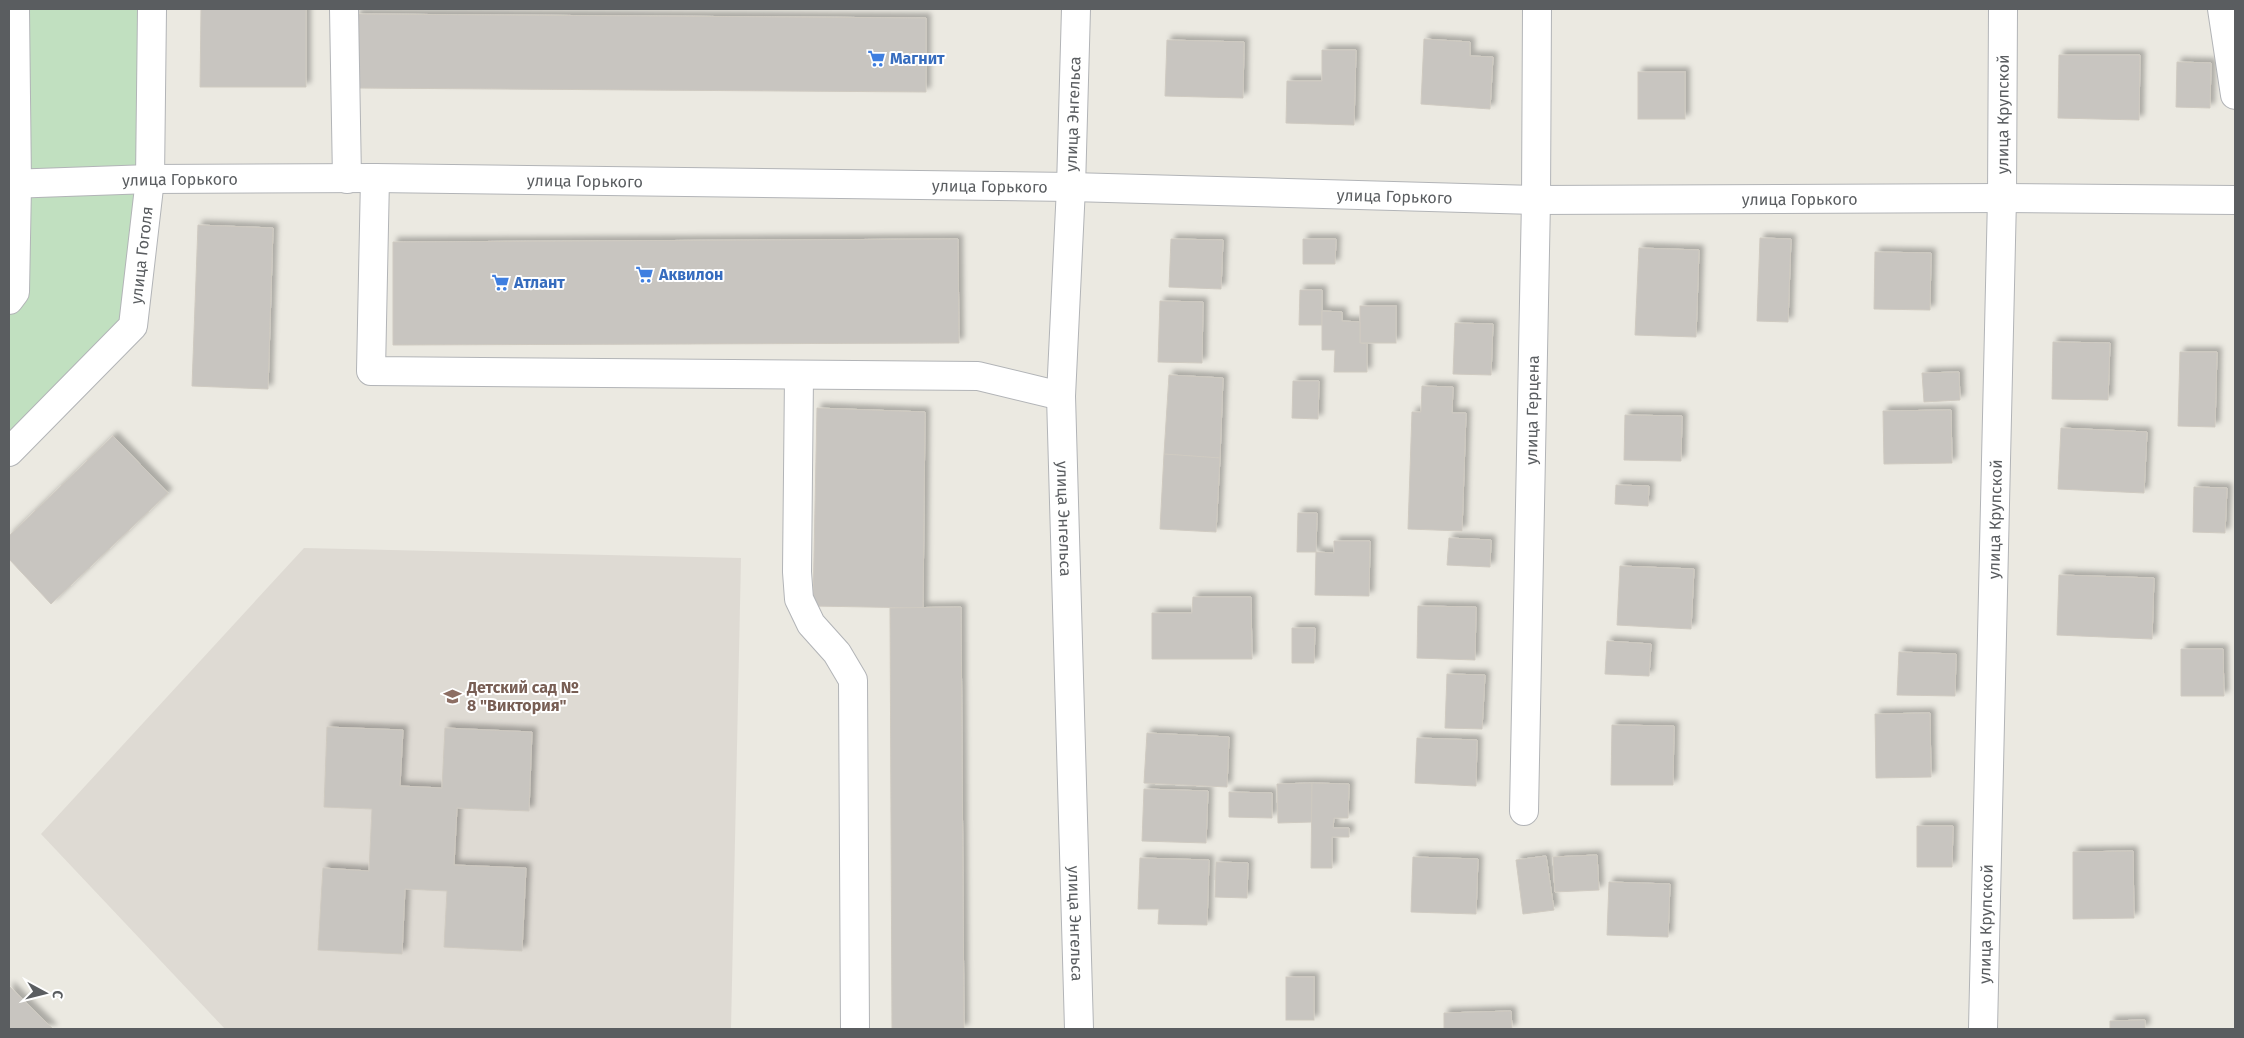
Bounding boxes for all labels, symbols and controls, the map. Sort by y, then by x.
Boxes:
supermarket icon: Магнит [866,48,886,68]
place label: Магнит [890,49,945,68]
street label: улица Крупской [1993,54,2012,174]
street label: улица Энгельса [1061,56,1085,172]
street label: улица Горького [122,169,238,189]
street label: улица Горького [527,170,643,191]
street label: улица Горького [932,176,1048,196]
street label: улица Горького [1337,185,1453,207]
street label: улица Горького [1742,189,1858,209]
street label: улица Гоголя [126,205,156,305]
supermarket icon: Аквилон [635,264,655,284]
place label: Аквилон [658,265,723,284]
supermarket icon: Атлант [490,272,510,292]
place label: Атлант [513,273,565,292]
street label: улица Герцена [1521,355,1542,465]
street label: улица Крупской [1984,459,2006,579]
street label: улица Энгельса [1053,461,1076,577]
place label: Детский сад № 8 "Виктория" [466,678,579,715]
school or university icon: Детский сад № 8 "Виктория" [443,686,463,706]
street label: улица Крупской [1975,864,1996,984]
street label: улица Энгельса [1065,865,1087,982]
north arrow [20,968,70,1018]
text: С [48,989,66,1000]

